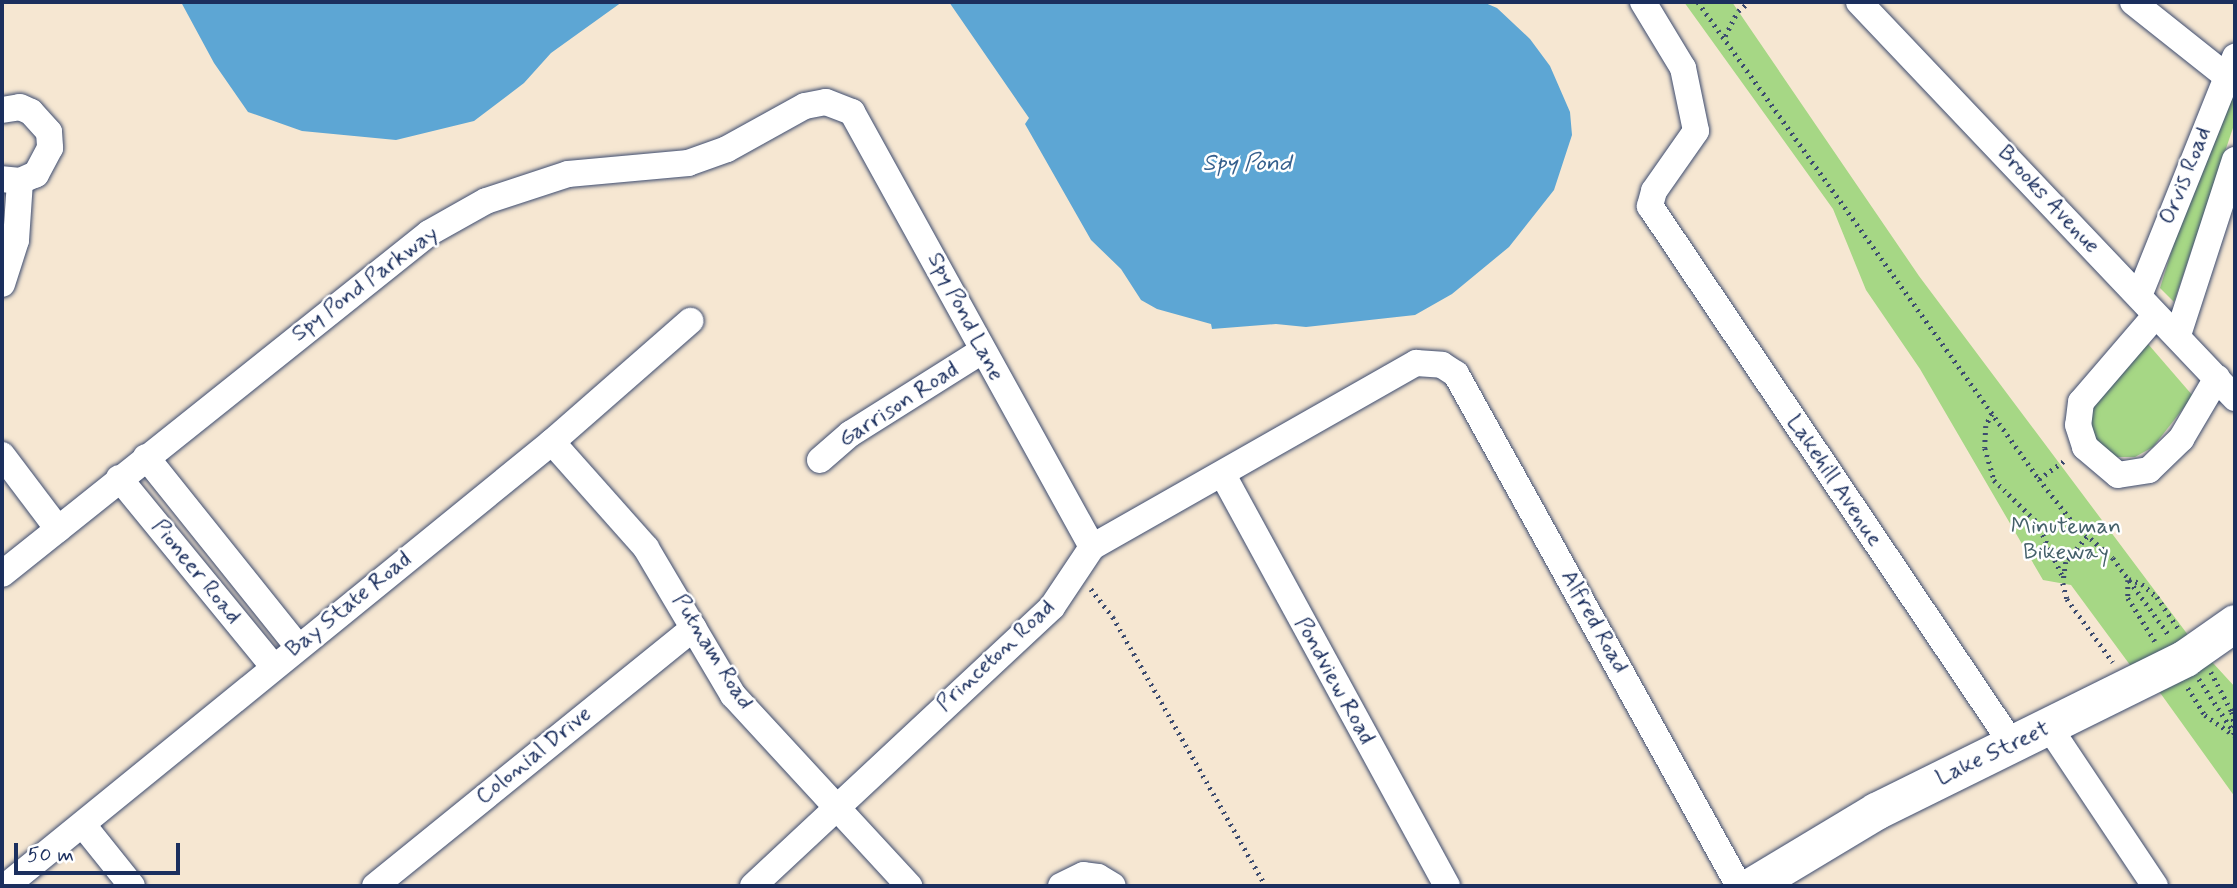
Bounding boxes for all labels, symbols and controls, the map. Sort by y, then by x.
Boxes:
street label: Orvis Road [2154,123,2218,229]
street label: Brooks Avenue [1989,138,2107,262]
water label: Spy Pond [1202,150,1292,178]
street label: Spy Pond Parkway [286,220,444,348]
street label: Spy Pond Lane [921,248,1009,386]
street label: Garrison Road [834,356,964,454]
street label: Lakehill Avenue [1779,409,1889,553]
park label: Minuteman Bikeway [2011,513,2121,567]
street label: Pioneer Road [146,515,246,629]
street label: Bay State Road [282,547,416,663]
street label: Alfred Road [1554,565,1634,679]
street label: Putnam Road [665,589,759,715]
street label: Princeton Road [931,594,1061,718]
street label: Pondview Road [1288,613,1380,749]
street label: Colonial Drive [471,701,597,811]
street label: Lake Street [1932,716,2054,792]
scale bar [18,828,184,872]
text: 50 m [27,841,74,869]

